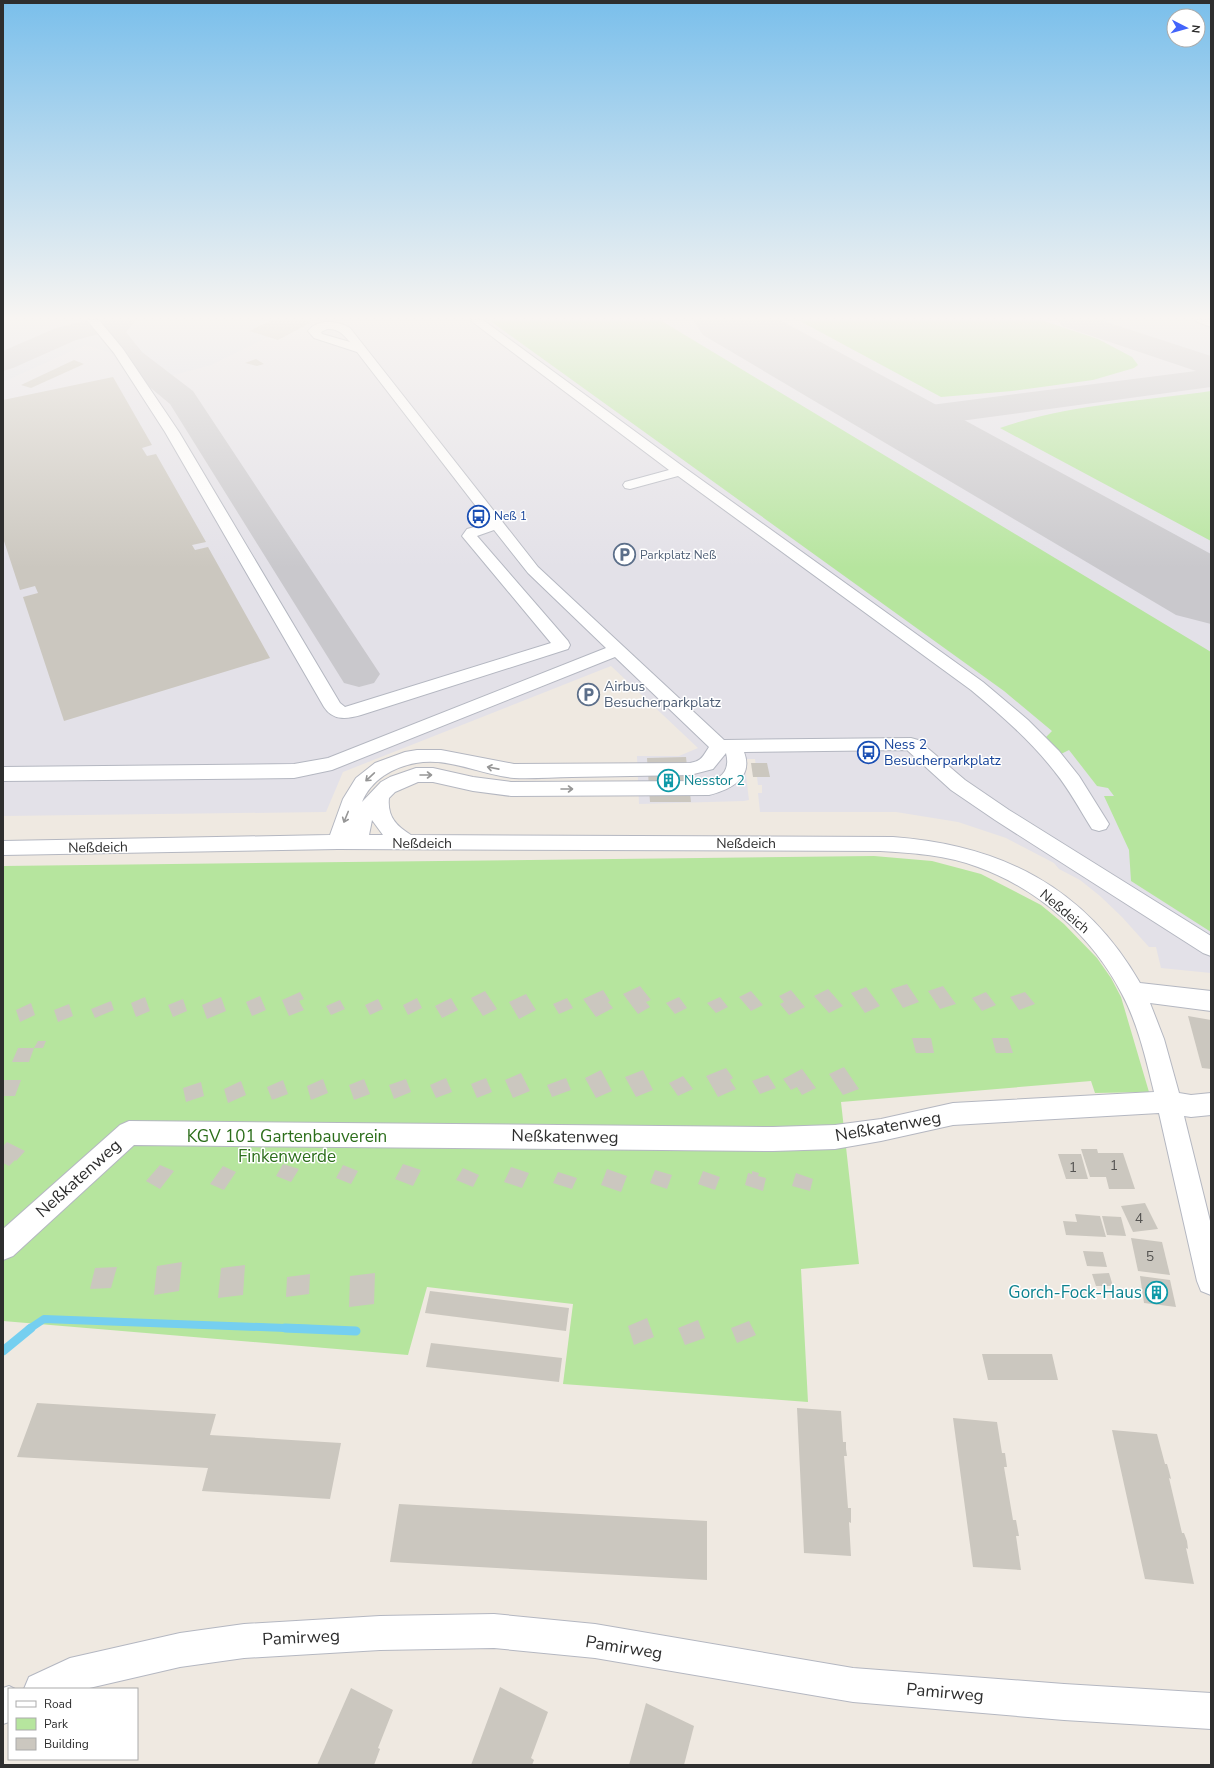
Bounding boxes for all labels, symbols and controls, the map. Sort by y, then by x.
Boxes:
north arrow [1166,8,1206,48]
text: N [1188,24,1203,34]
bus stop icon: Neß 1 [465,503,491,529]
place label: Neß 1 [494,508,527,524]
parking icon: Parkplatz Neß [611,542,637,568]
place label: Parkplatz Neß [640,547,717,563]
place label: Airbus Besucherparkplatz [604,677,722,712]
parking icon: Airbus Besucherparkplatz [576,681,602,707]
place label: Ness 2 Besucherparkplatz [884,735,1002,770]
bus stop icon: Ness 2 Besucherparkplatz [855,739,881,765]
one-way arrow [487,764,500,772]
building icon: Nesstor 2 [656,767,682,793]
one-way arrow [419,771,432,779]
place label: Nesstor 2 [684,771,745,790]
one-way arrow [365,772,375,781]
one-way arrow [560,785,573,793]
one-way arrow [342,810,349,822]
street label: Neßdeich [392,834,452,853]
street label: Neßdeich [716,834,776,853]
street label: Neßdeich [68,837,128,858]
street label: Neßdeich [1036,885,1094,938]
street label: Neßkatenweg [833,1106,943,1147]
street label: Neßkatenweg [511,1124,619,1149]
park label: KGV 101 Gartenbauverein Finkenwerde [187,1125,387,1168]
street label: Neßkatenweg [31,1134,126,1223]
house number: 1 [1110,1156,1118,1175]
house number: 1 [1069,1158,1077,1177]
house number: 4 [1135,1209,1143,1228]
house number: 5 [1146,1247,1154,1266]
building icon: Gorch-Fock-Haus [1144,1279,1170,1305]
place label: Gorch-Fock-Haus [1008,1281,1142,1304]
street label: Pamirweg [262,1624,340,1651]
street label: Pamirweg [584,1630,664,1665]
street label: Pamirweg [905,1678,985,1707]
legend [8,1688,138,1760]
text: Road [44,1696,72,1712]
text: Park [44,1716,69,1732]
text: Building [44,1736,89,1752]

